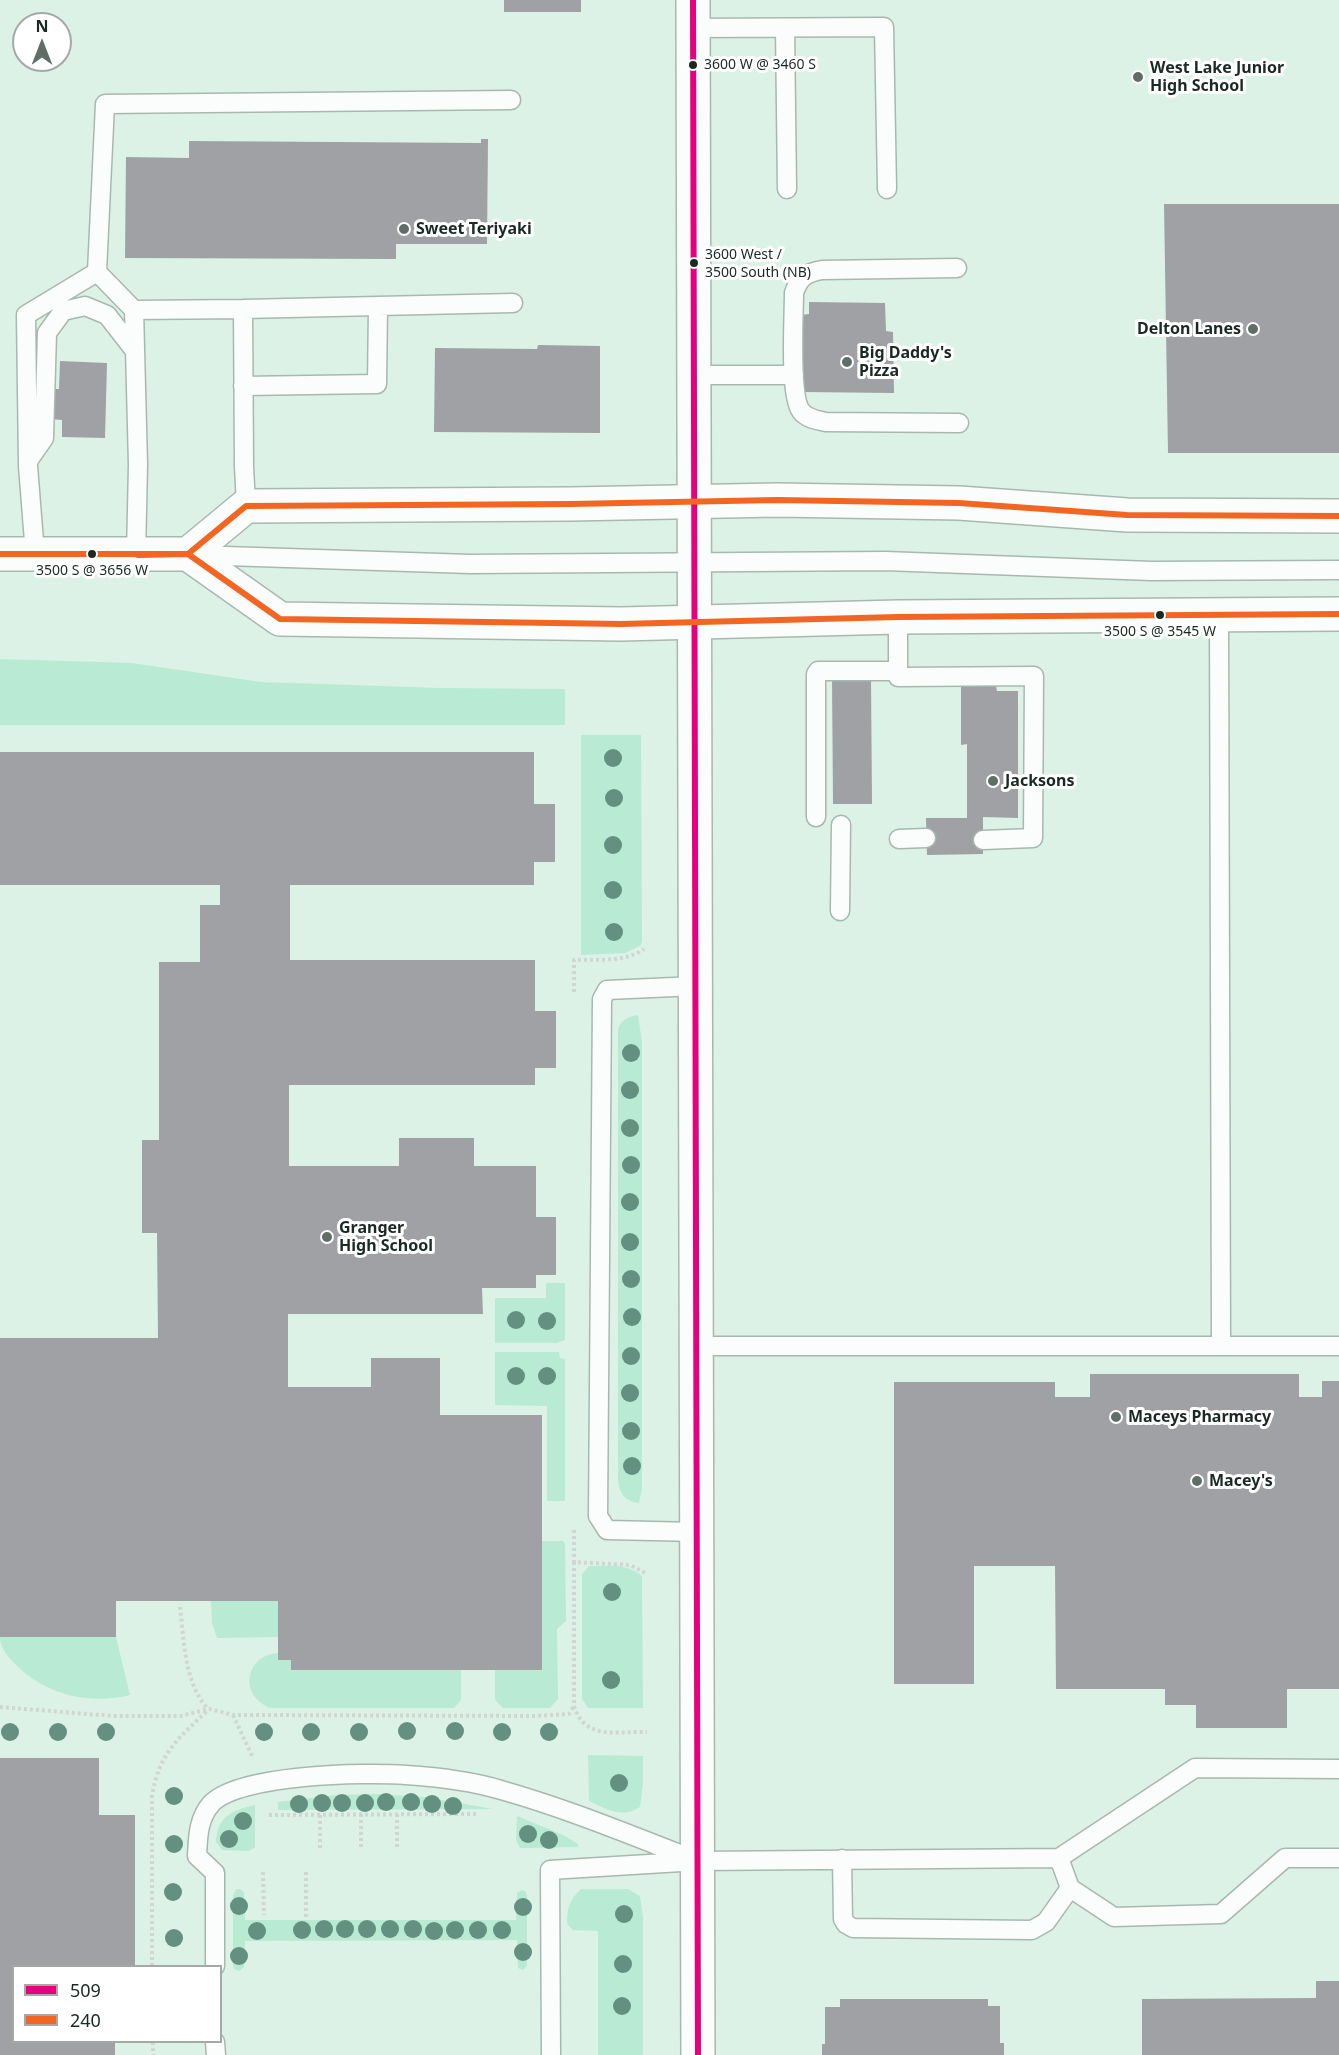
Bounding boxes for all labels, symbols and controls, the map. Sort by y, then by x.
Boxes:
north arrow [12,12,72,72]
text: N [35,15,49,37]
place label: 3600 W @ 3460 S [704,57,816,73]
place label: West Lake Junior High School [1150,58,1284,96]
marker: 3600 W @ 3460 S [687,59,699,71]
marker: West Lake Junior High School [1131,70,1145,84]
place label: Sweet Teriyaki [416,219,532,239]
marker: Sweet Teriyaki [397,222,411,236]
place label: 3600 West / 3500 South (NB) [705,247,811,280]
marker: 3600 West / 3500 South (NB) [688,257,700,269]
place label: Delton Lanes [1137,319,1241,339]
marker: Delton Lanes [1246,322,1260,336]
place label: Big Daddy's Pizza [859,343,952,381]
marker: Big Daddy's Pizza [840,355,854,369]
marker: 3500 S @ 3656 W [86,548,98,560]
place label: 3500 S @ 3656 W [36,563,148,579]
marker: 3500 S @ 3545 W [1154,609,1166,621]
place label: 3500 S @ 3545 W [1104,624,1216,640]
place label: Jacksons [1005,771,1075,791]
marker: Jacksons [986,774,1000,788]
place label: Granger High School [339,1218,433,1256]
marker: Granger High School [320,1230,334,1244]
place label: Maceys Pharmacy [1128,1407,1271,1427]
marker: Maceys Pharmacy [1109,1410,1123,1424]
place label: Macey's [1209,1471,1273,1491]
marker: Macey's [1190,1474,1204,1488]
legend [12,1965,222,2043]
text: 509 [70,1978,101,2002]
text: 240 [70,2008,101,2032]

